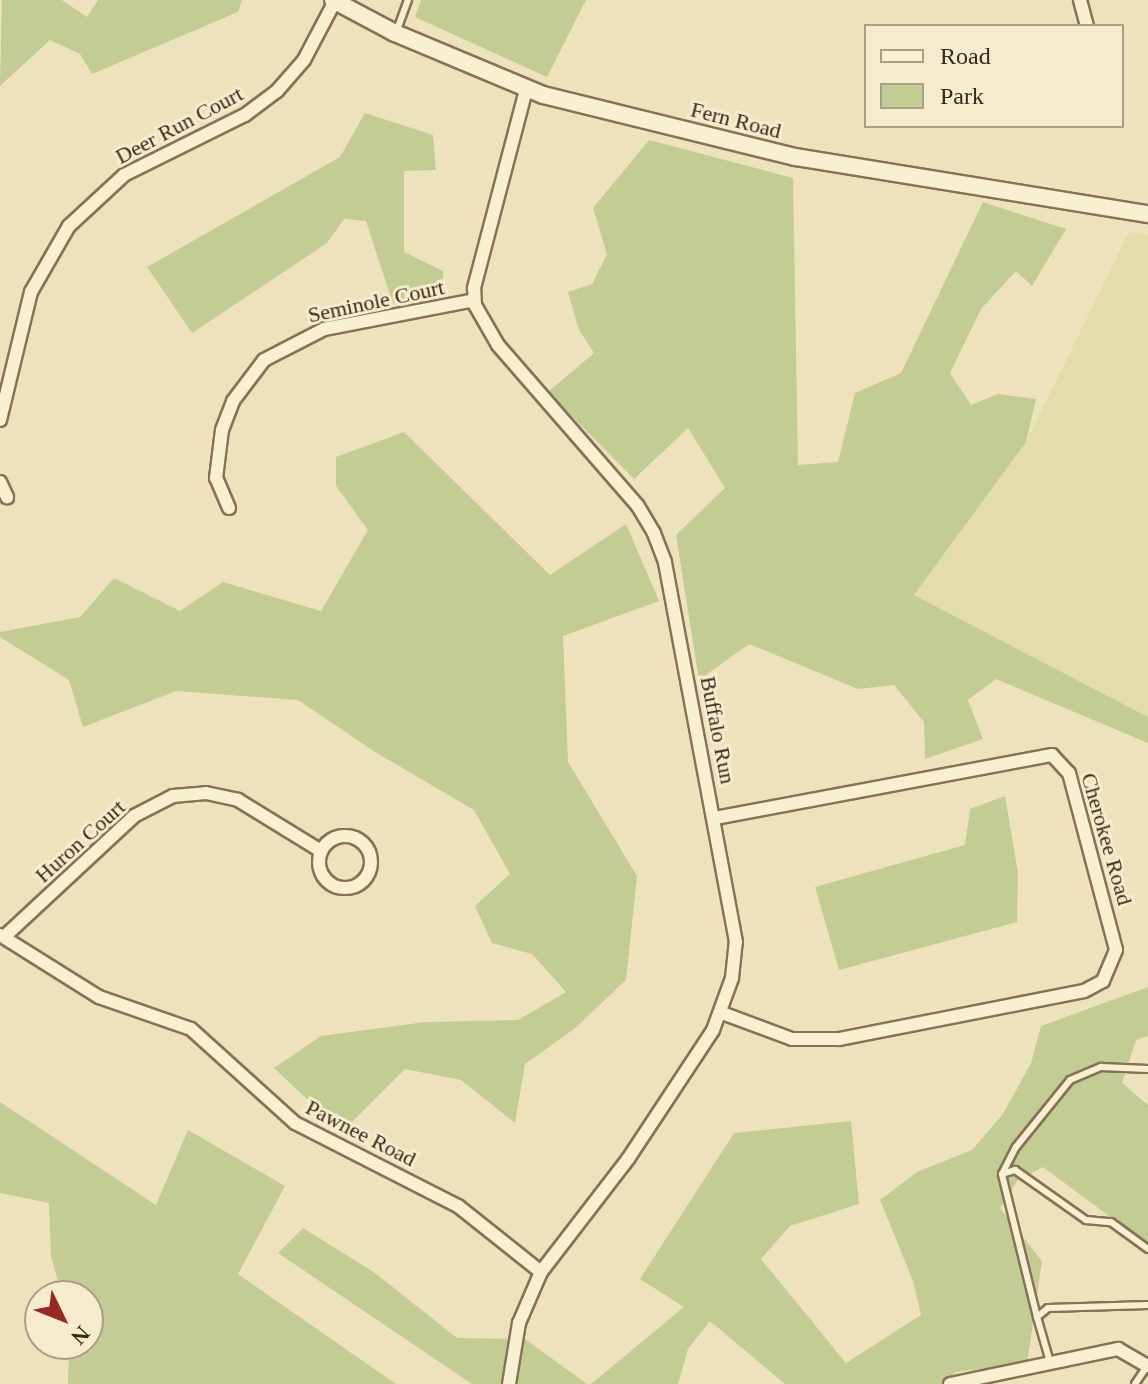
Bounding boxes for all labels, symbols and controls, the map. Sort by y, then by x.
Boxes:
legend [864,24,1124,128]
text: Road [940,43,991,69]
street label: Deer Run Court [111,80,247,170]
text: Park [940,83,984,109]
street label: Fern Road [688,96,784,144]
street label: Seminole Court [305,274,447,328]
street label: Buffalo Run [695,674,741,786]
street label: Cherokee Road [1076,770,1138,908]
street label: Huron Court [30,794,130,888]
street label: Pawnee Road [301,1094,421,1172]
north arrow [24,1280,104,1360]
text: N [66,1321,95,1350]

